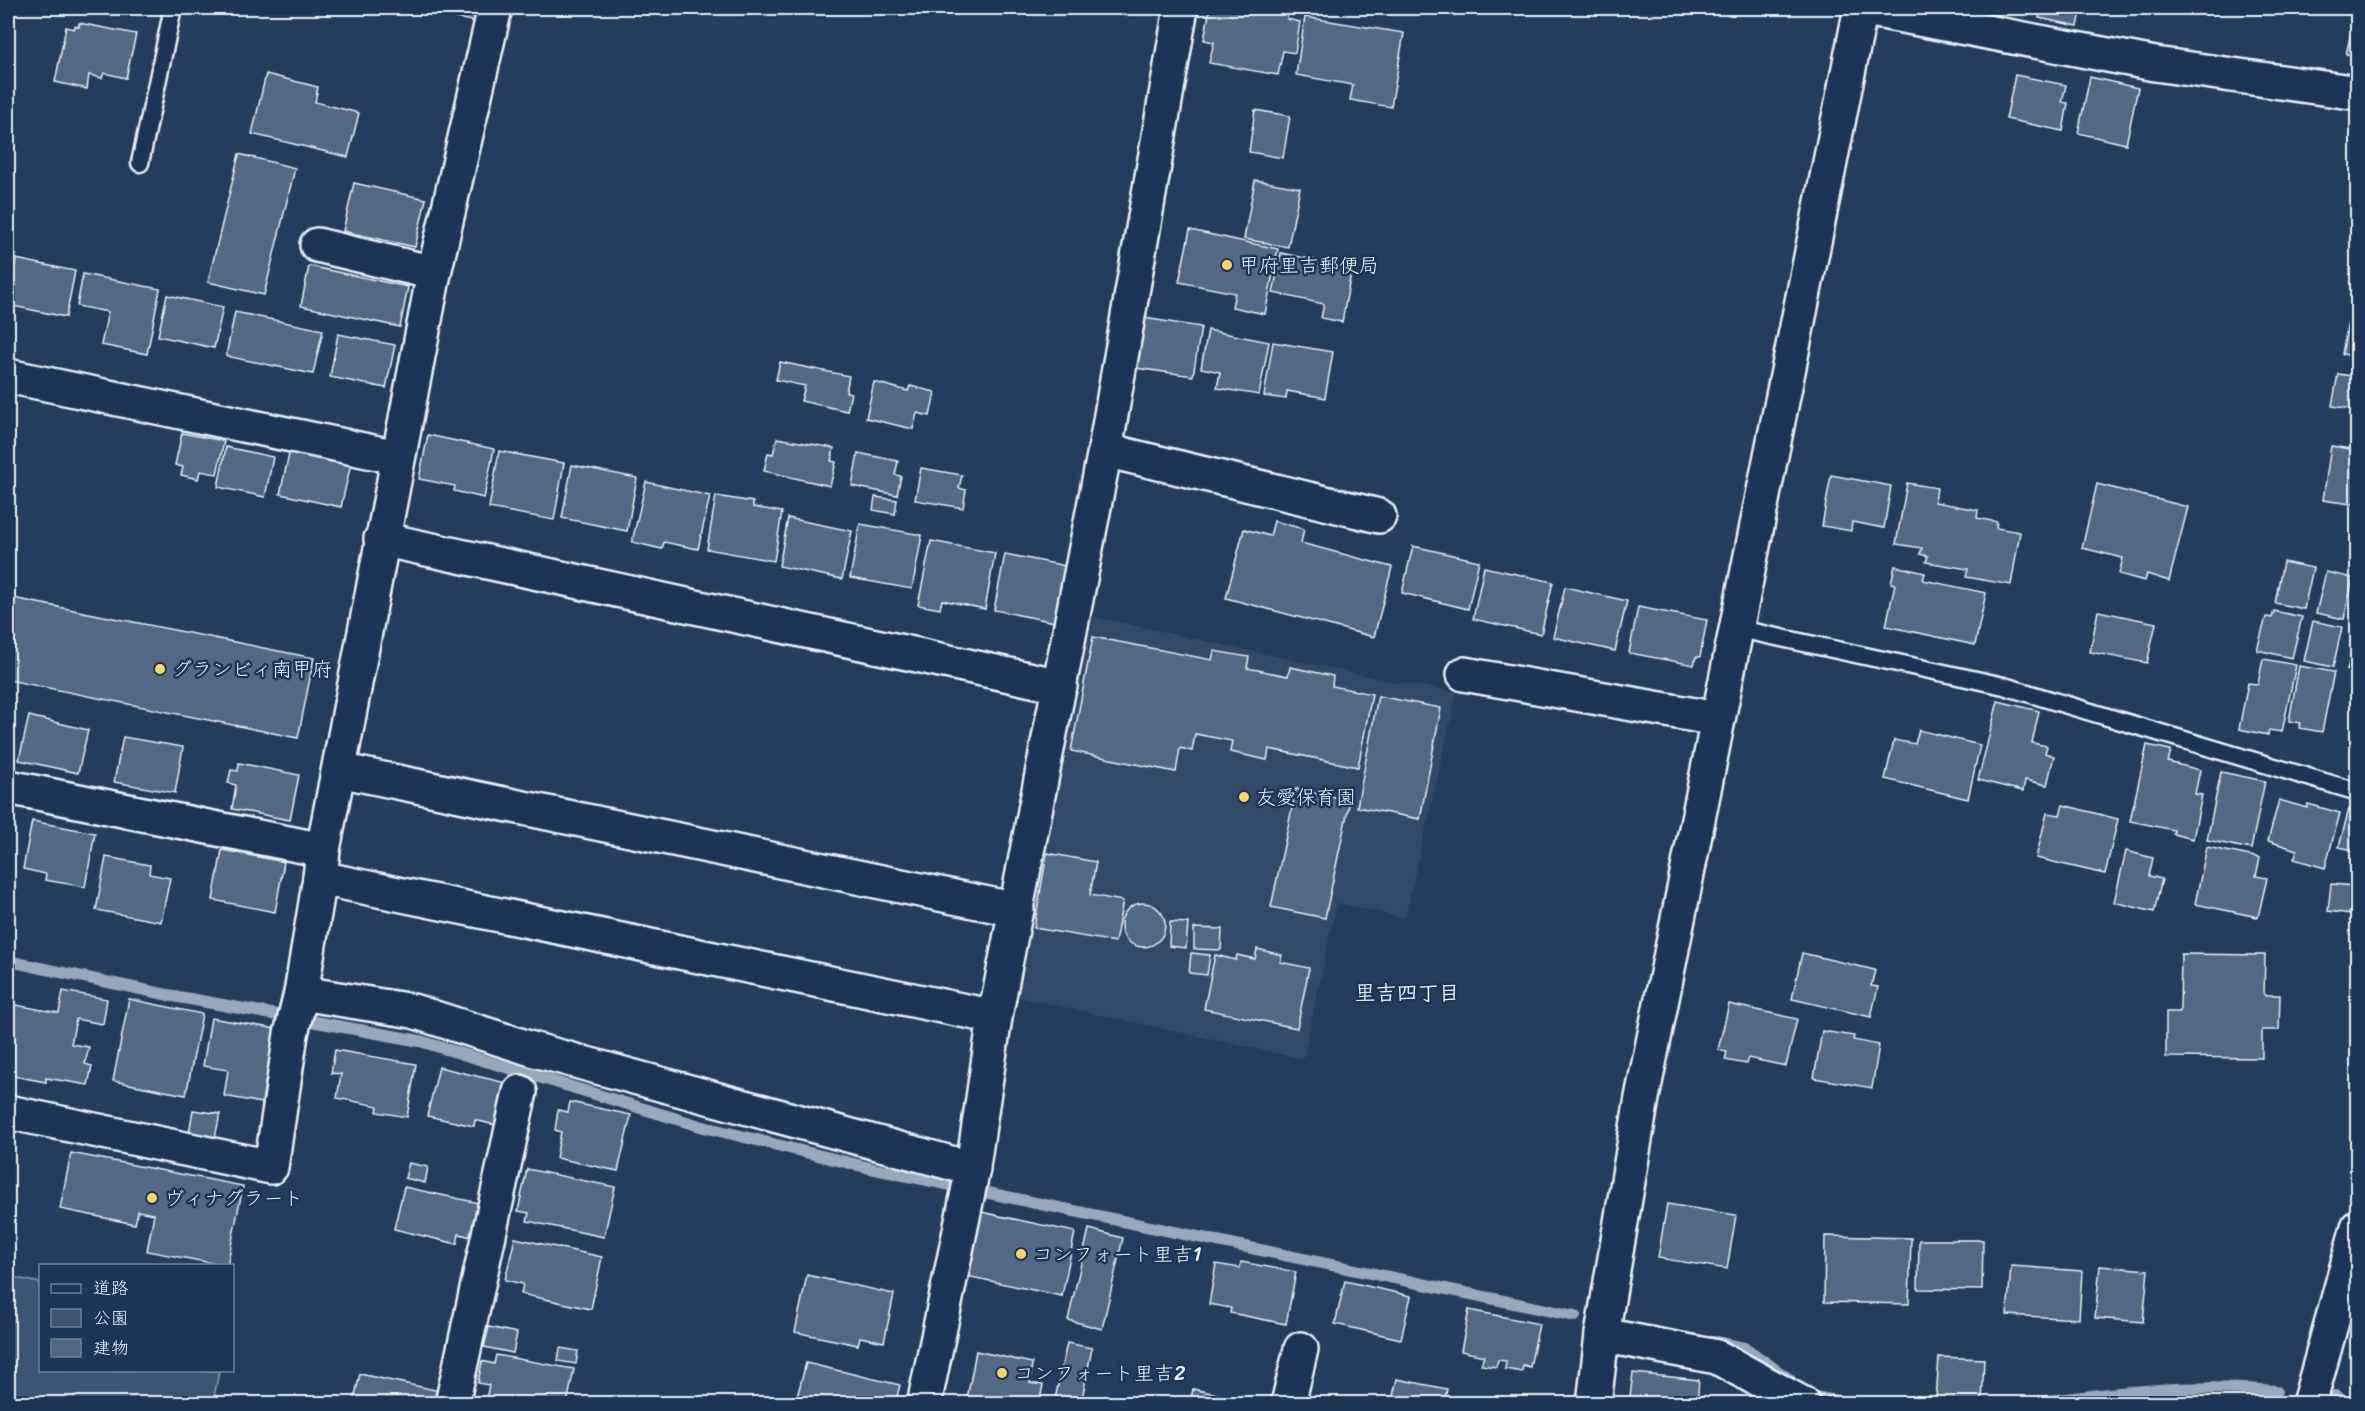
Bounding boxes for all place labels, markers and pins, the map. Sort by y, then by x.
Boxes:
place label: 甲府里吉郵便局 [1239,248,1379,283]
marker: 甲府里吉郵便局 [1220,258,1234,272]
place label: グランビィ南甲府 [172,652,332,687]
marker: グランビィ南甲府 [153,662,167,676]
place label: 友愛保育園 [1256,780,1356,815]
marker: 友愛保育園 [1237,790,1251,804]
place label: ヴィナグラート [164,1181,304,1216]
marker: ヴィナグラート [145,1191,159,1205]
place label: コンフォート里吉1 [1033,1237,1202,1272]
marker: コンフォート里吉1 [1014,1247,1028,1261]
place label: コンフォート里吉2 [1014,1356,1186,1391]
marker: コンフォート里吉2 [995,1366,1009,1380]

